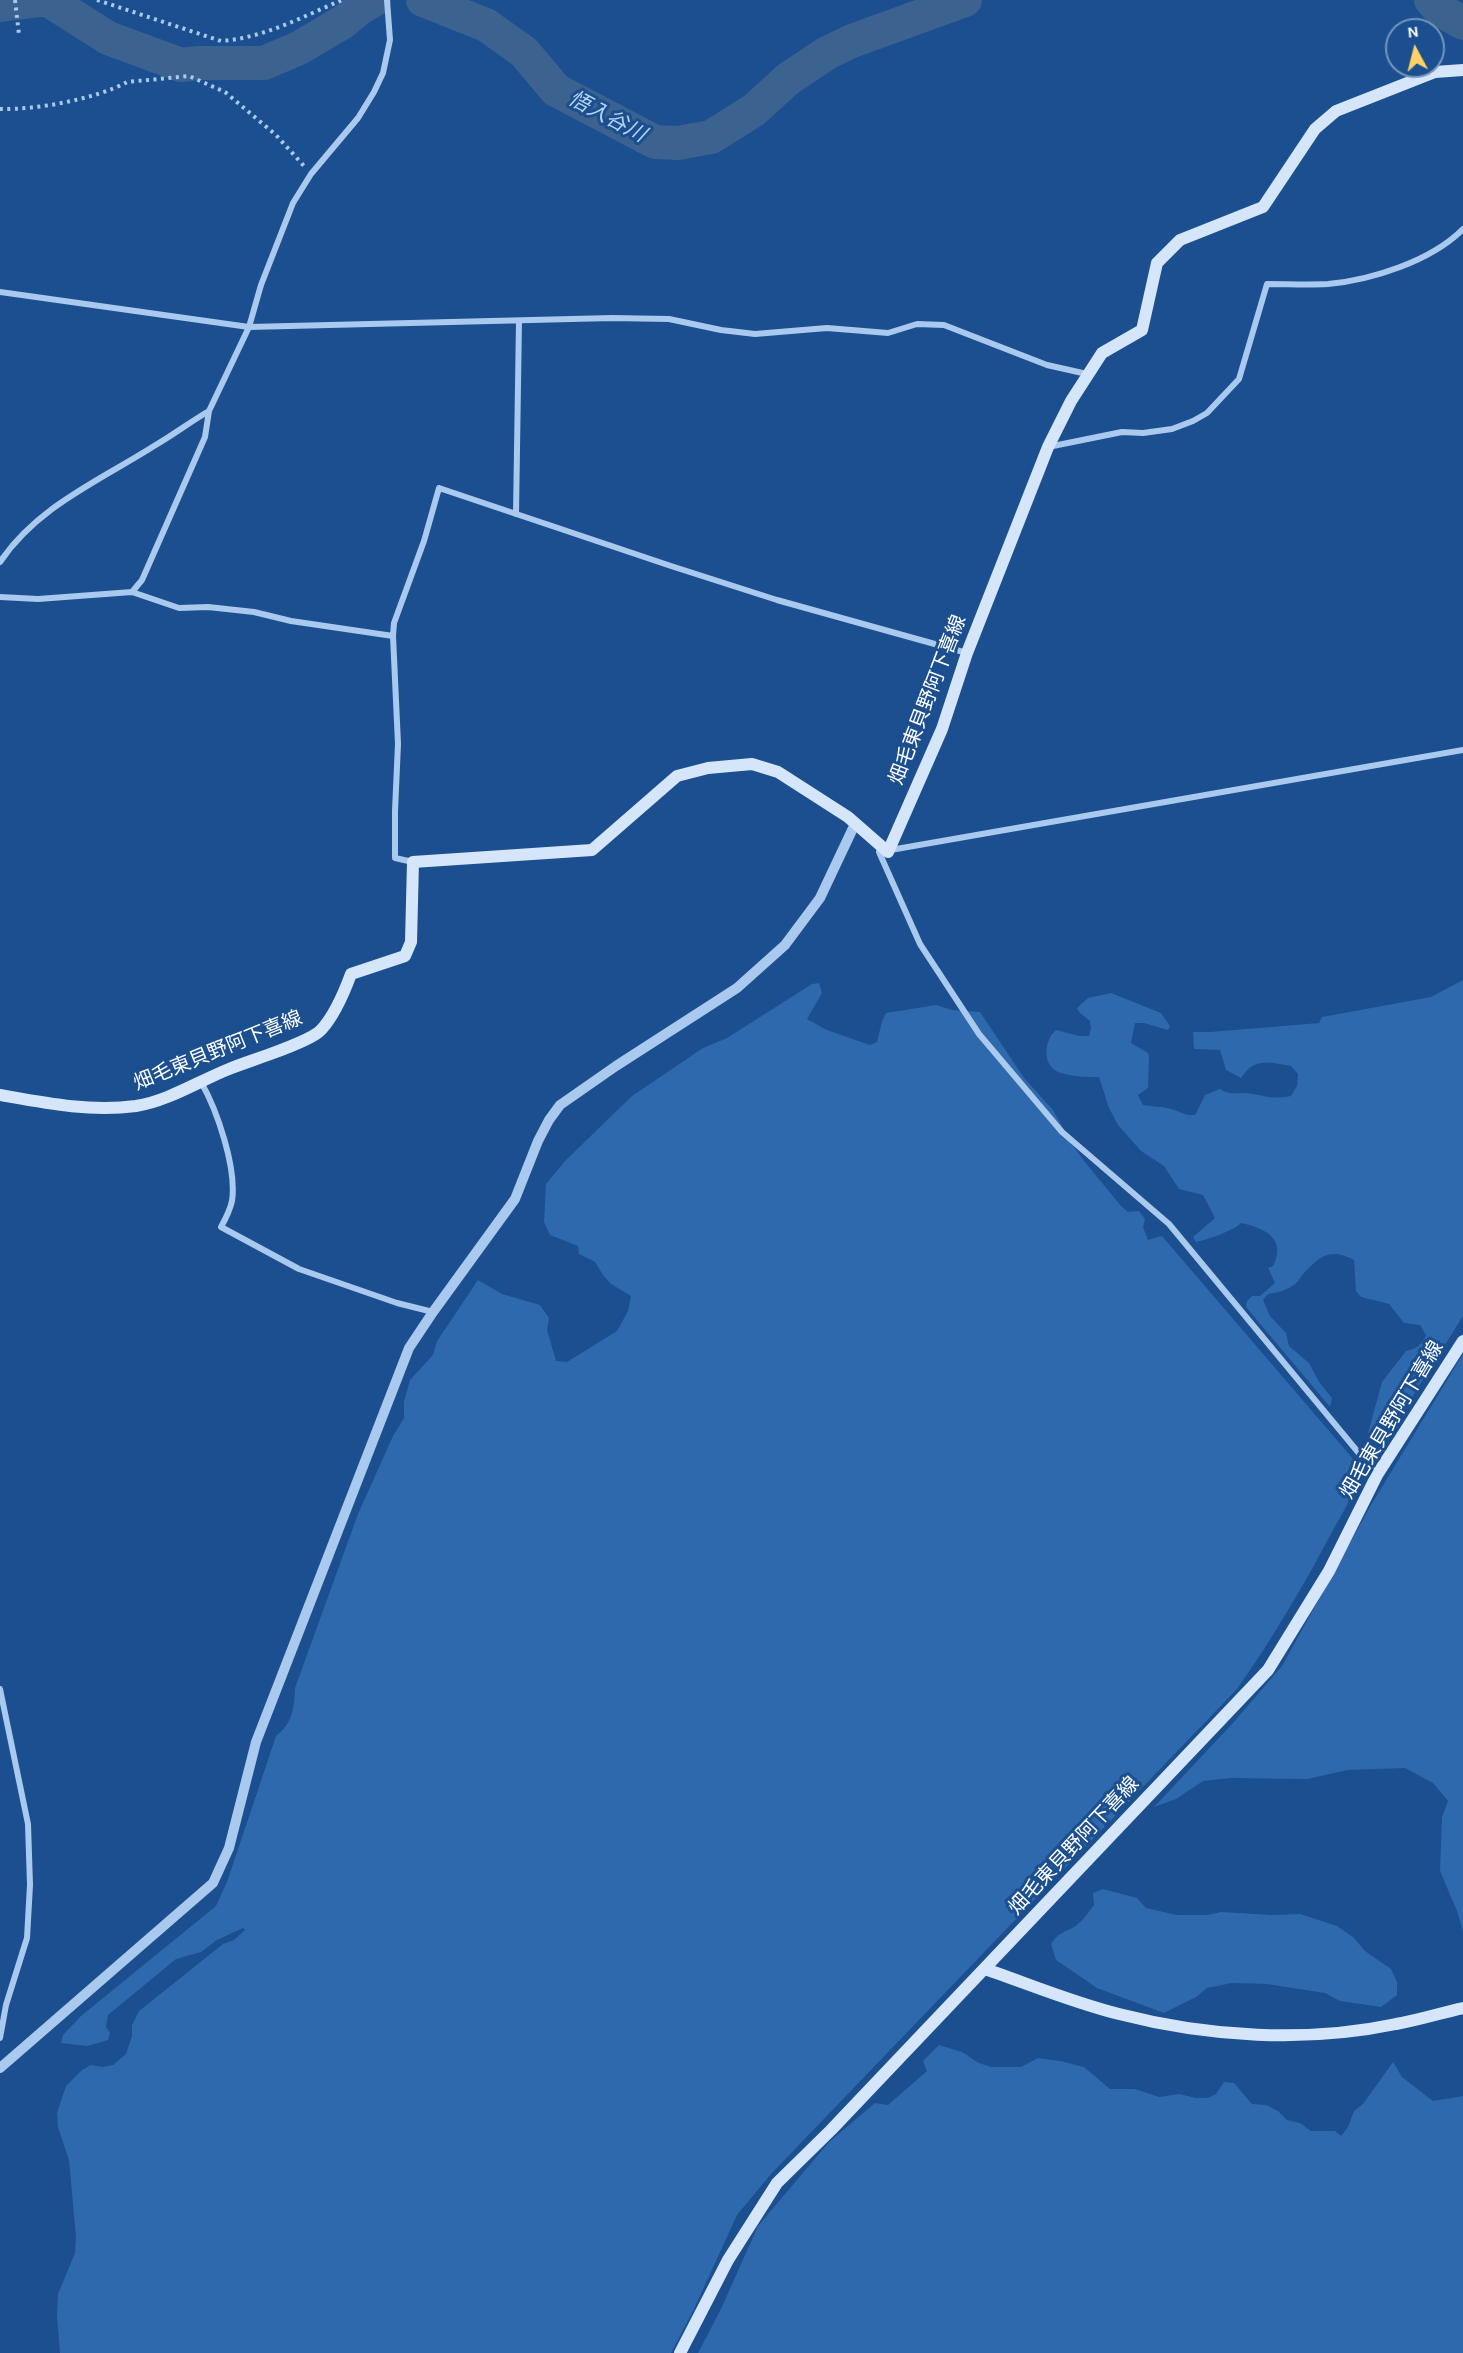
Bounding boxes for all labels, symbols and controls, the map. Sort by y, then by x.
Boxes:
north arrow [1385,18,1445,78]
text: N [1406,21,1420,42]
water label: 悟入谷川 [564,86,650,148]
street label: 畑毛東貝野阿下喜線 [885,612,971,788]
street label: 畑毛東貝野阿下喜線 [130,1006,306,1096]
street label: 畑毛東貝野阿下喜線 [1335,1337,1449,1503]
street label: 畑毛東貝野阿下喜線 [1004,1772,1144,1920]

